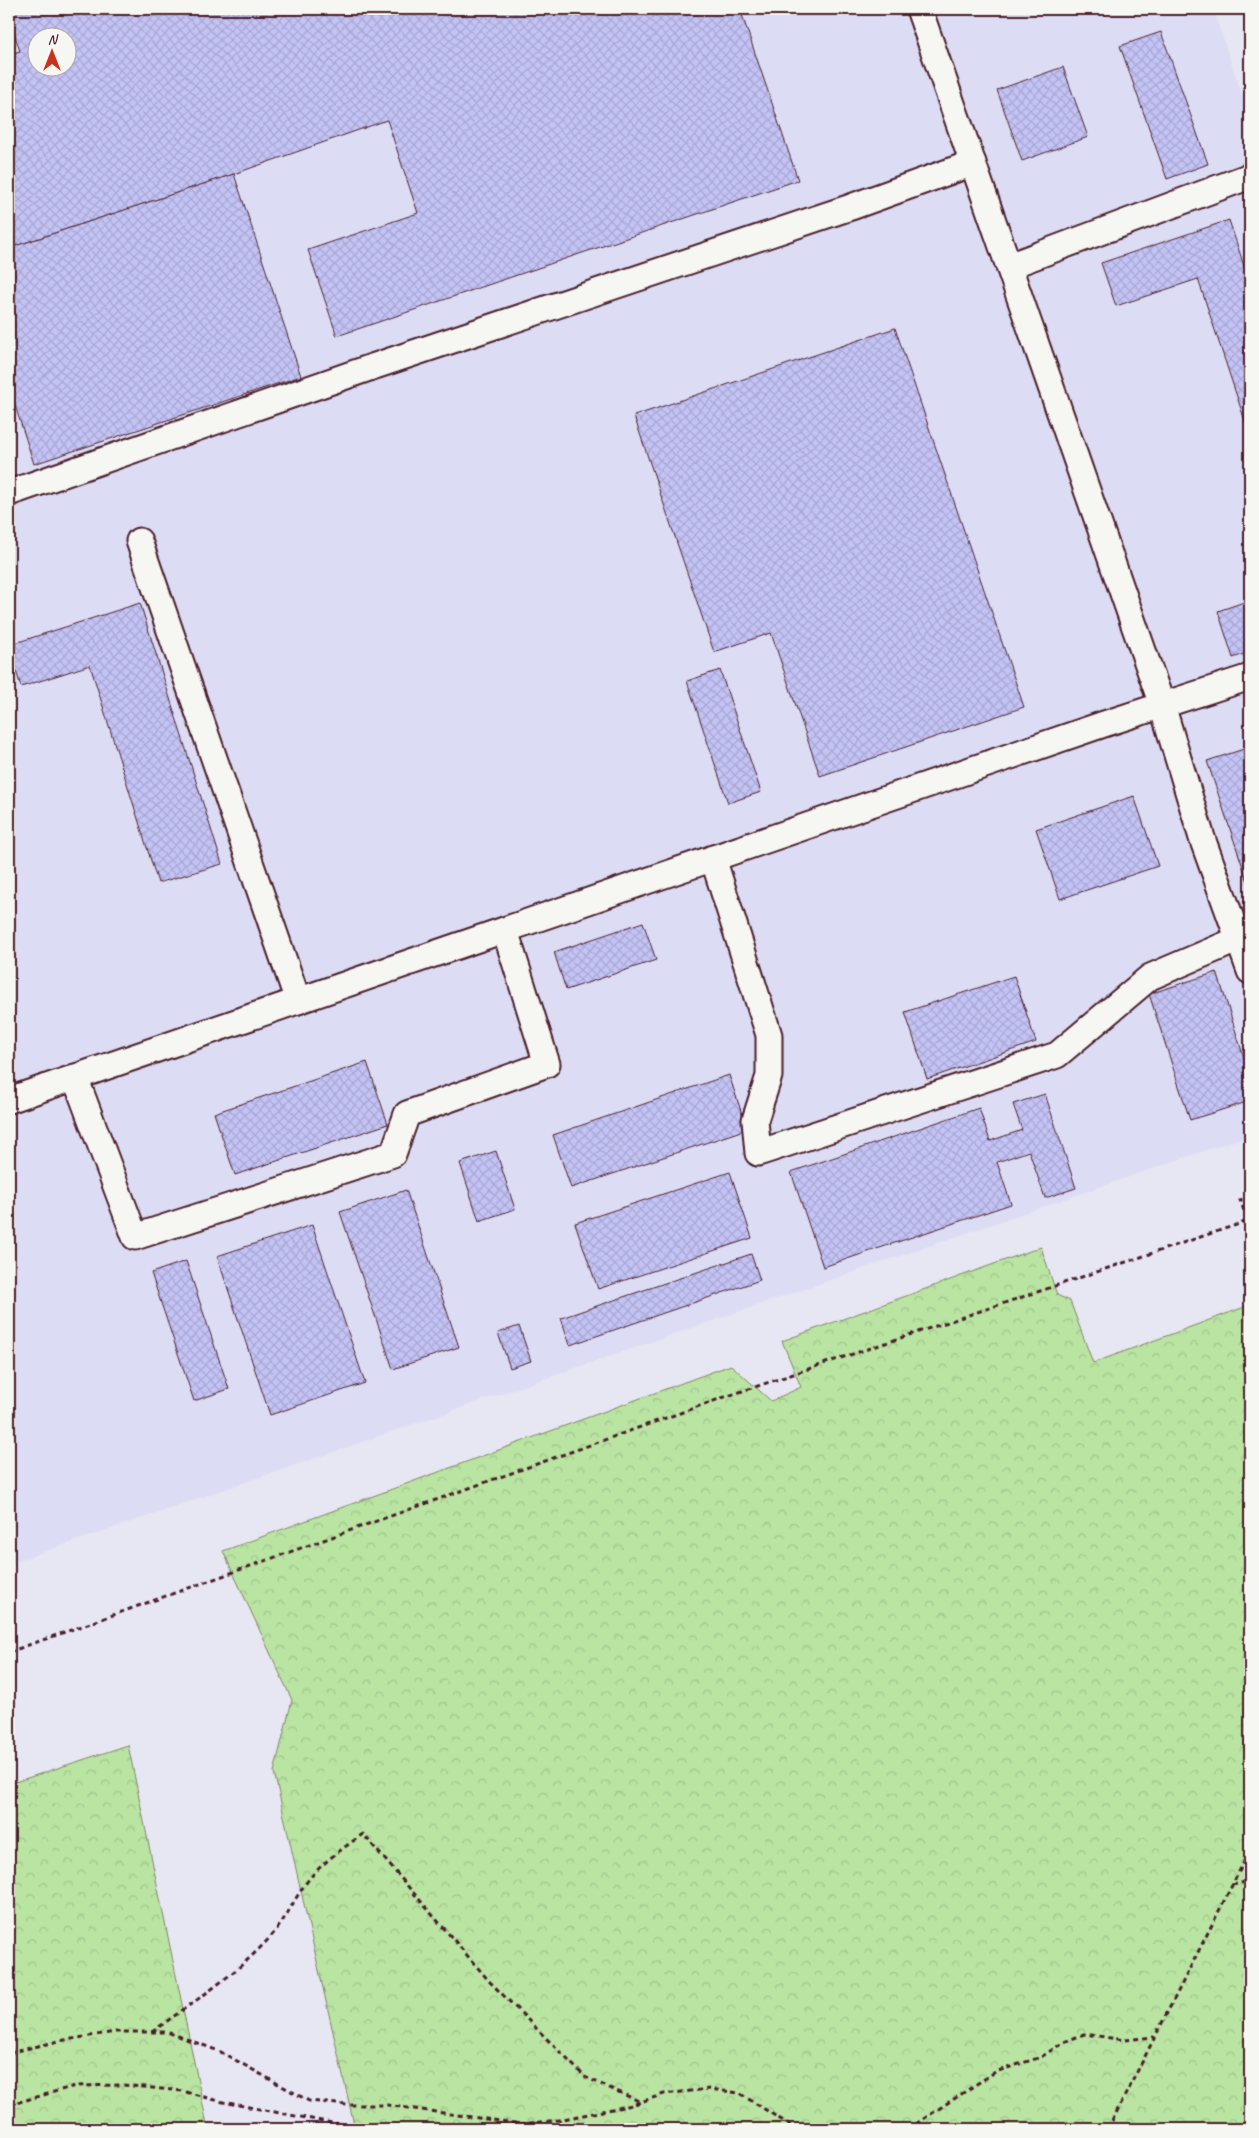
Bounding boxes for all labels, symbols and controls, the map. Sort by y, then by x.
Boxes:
north arrow [28,28,78,78]
text: N [48,31,59,48]

